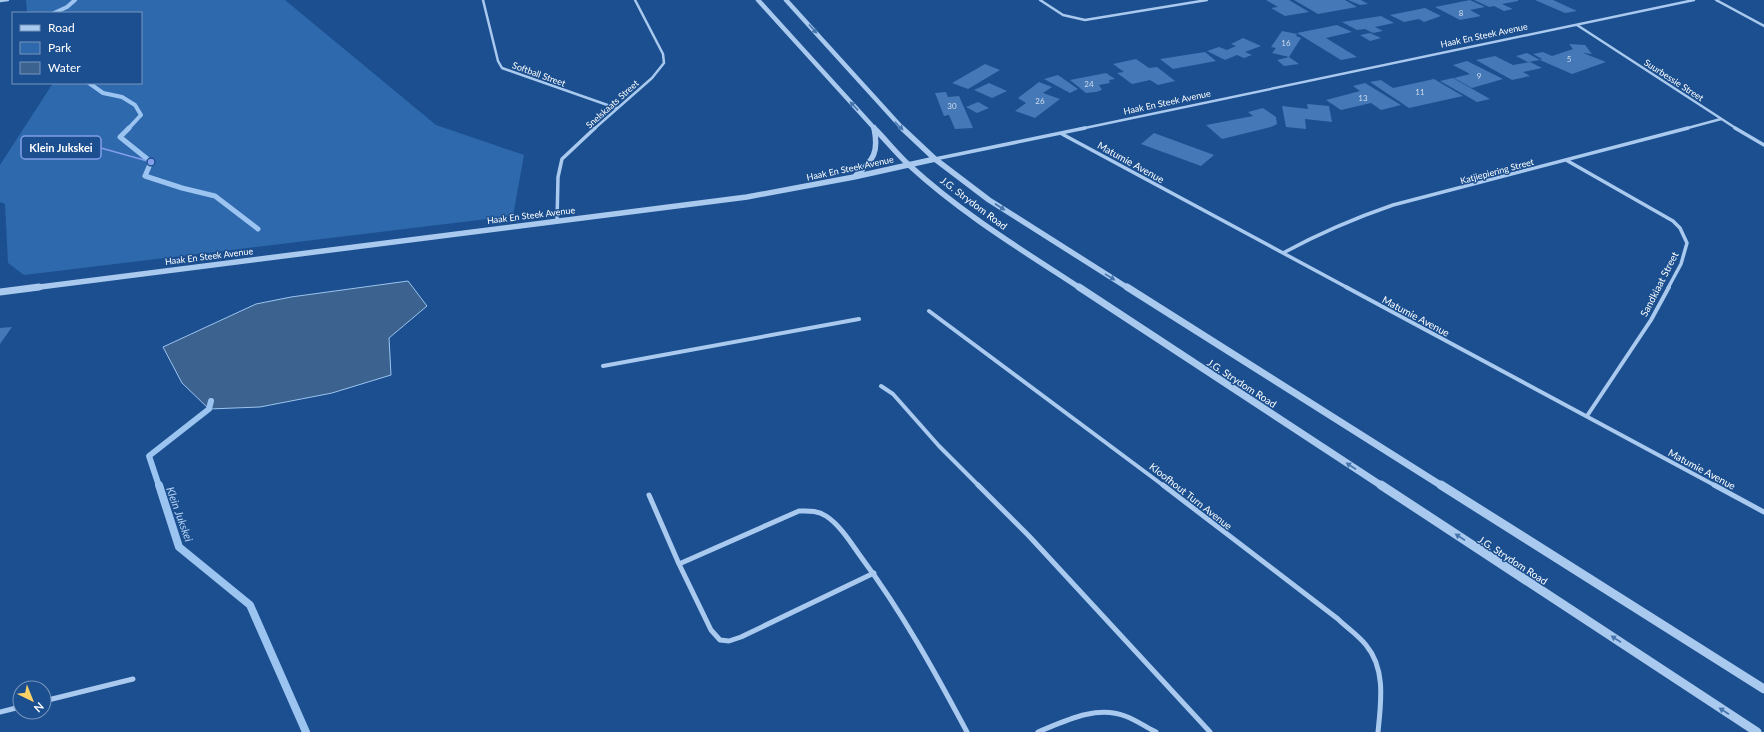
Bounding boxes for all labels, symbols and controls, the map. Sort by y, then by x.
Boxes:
house number: 8 [1459,8,1464,18]
legend [12,12,142,84]
text: Road [48,20,75,35]
street label: Haak En Steek Avenue [1439,20,1529,50]
one-way arrow [808,24,817,34]
house number: 16 [1281,38,1291,48]
text: Park [48,40,72,55]
house number: 5 [1567,54,1572,64]
street label: Suurbessie Street [1642,57,1706,104]
street label: Softball Street [511,59,568,89]
text: Water [48,60,81,75]
house number: 9 [1477,71,1482,81]
street label: Snelskaats Street [583,77,641,131]
house number: 24 [1084,79,1094,89]
street label: Haak En Steek Avenue [1122,87,1212,117]
house number: 11 [1415,87,1425,97]
house number: 13 [1358,93,1368,103]
house number: 26 [1035,96,1045,106]
one-way arrow [849,101,859,111]
house number: 30 [947,101,957,111]
one-way arrow [894,121,904,131]
callout: Klein Jukskei [21,136,101,159]
street label: Matumie Avenue [1096,139,1166,185]
text: Klein Jukskei [29,141,93,154]
street label: Haak En Steek Avenue [805,153,895,183]
street label: Katjiepiering Street [1459,156,1536,186]
street label: J.G. Strydom Road [938,174,1010,232]
one-way arrow [995,203,1005,211]
street label: Haak En Steek Avenue [486,204,576,226]
street label: Haak En Steek Avenue [164,245,254,267]
street label: Sandkiaat Street [1637,249,1681,319]
one-way arrow [1105,273,1115,281]
street label: Matumie Avenue [1380,293,1452,339]
street label: J.G. Strydom Road [1205,356,1279,410]
street label: Matumie Avenue [1666,446,1738,492]
street label: Kloofhout Turn Avenue [1147,460,1235,532]
one-way arrow [1346,462,1356,470]
water label: Klein Jukskei [164,485,196,544]
street label: J.G. Strydom Road [1476,533,1550,587]
one-way arrow [1454,534,1466,541]
one-way arrow [1610,636,1622,643]
north arrow [12,680,52,720]
text: N [32,700,47,715]
one-way arrow [1719,707,1730,714]

